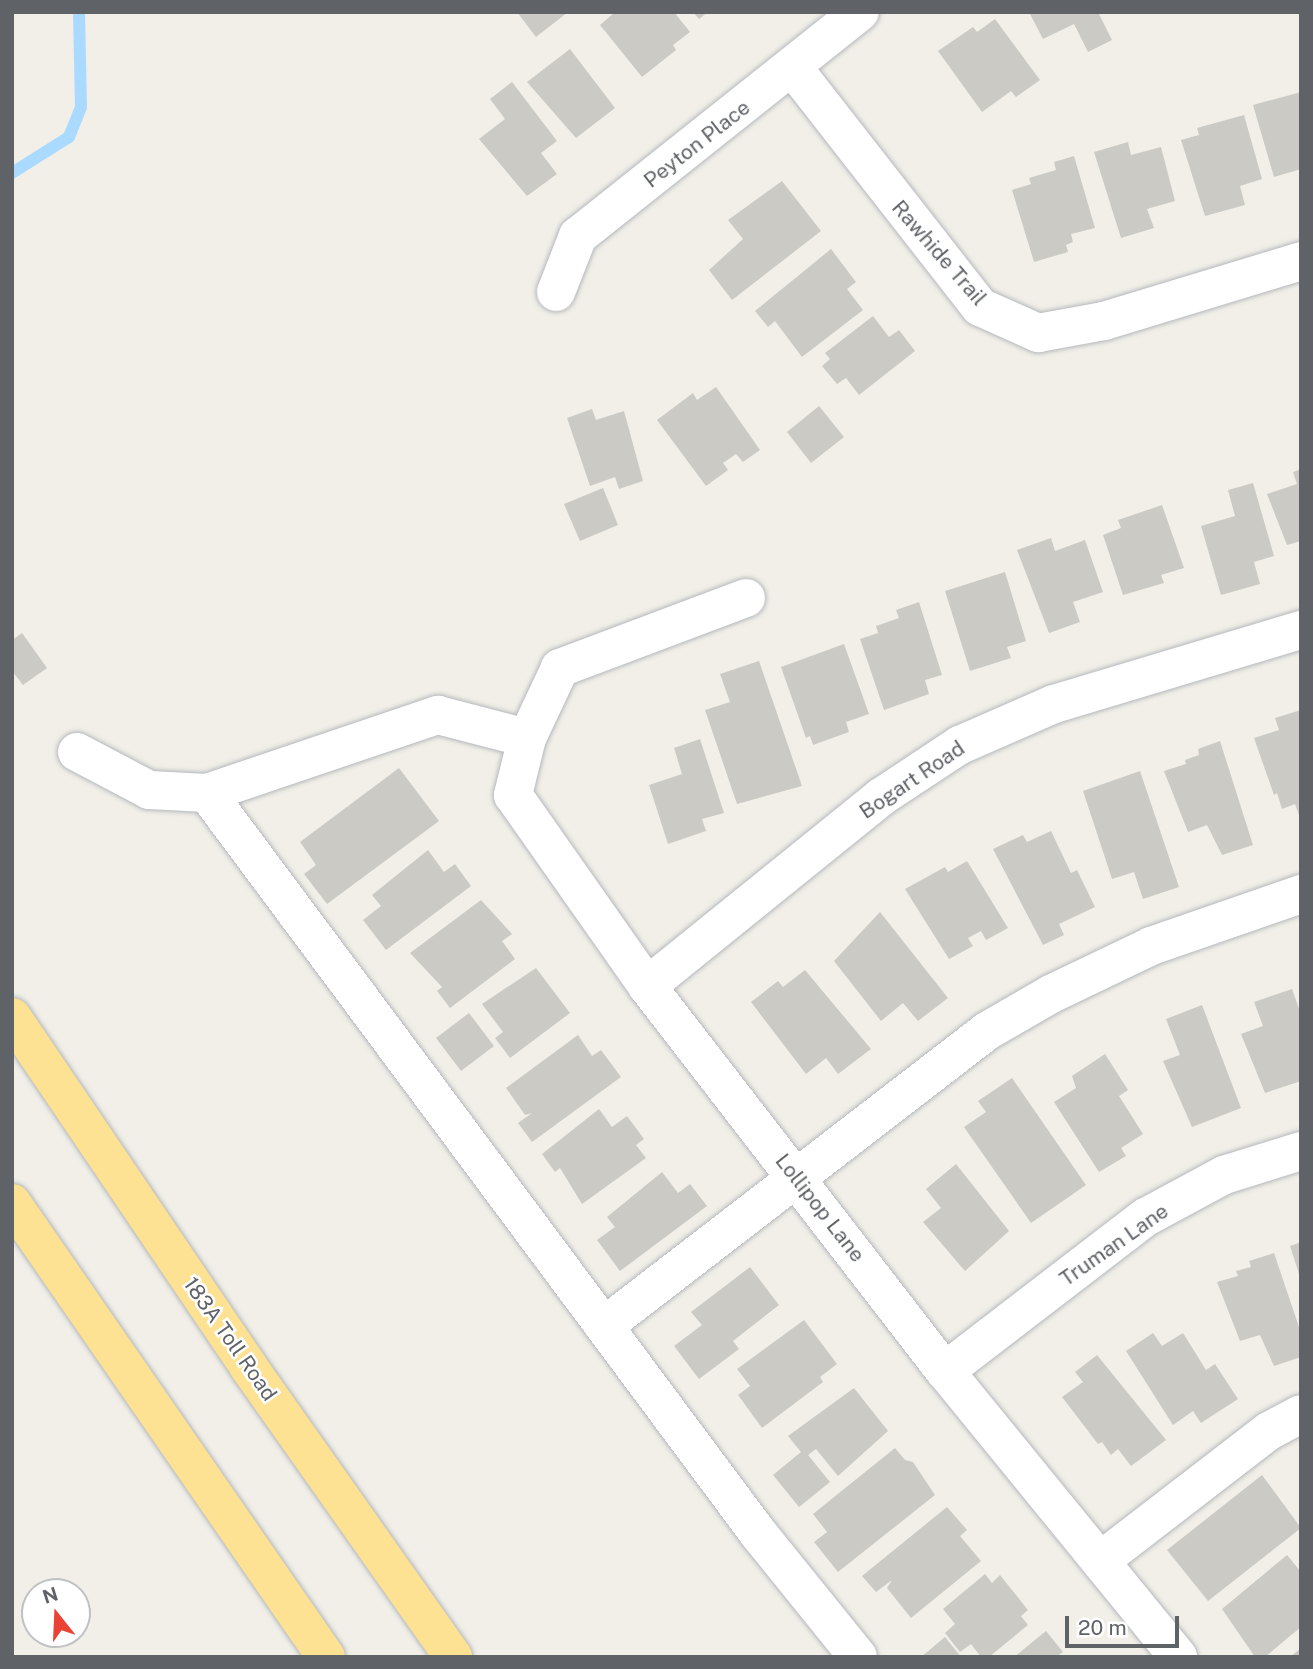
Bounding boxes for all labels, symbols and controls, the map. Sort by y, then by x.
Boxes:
street label: Peyton Place [639,95,755,193]
street label: Rawhide Trail [886,195,992,311]
street label: Bogart Road [855,736,969,824]
street label: Lollipop Lane [770,1149,870,1267]
street label: Truman Lane [1055,1198,1173,1292]
street label: 183A Toll Road [178,1272,282,1406]
north arrow [21,1578,91,1648]
text: N [40,1582,61,1608]
scale bar [1068,1602,1182,1646]
text: 20 m [1078,1615,1127,1640]

